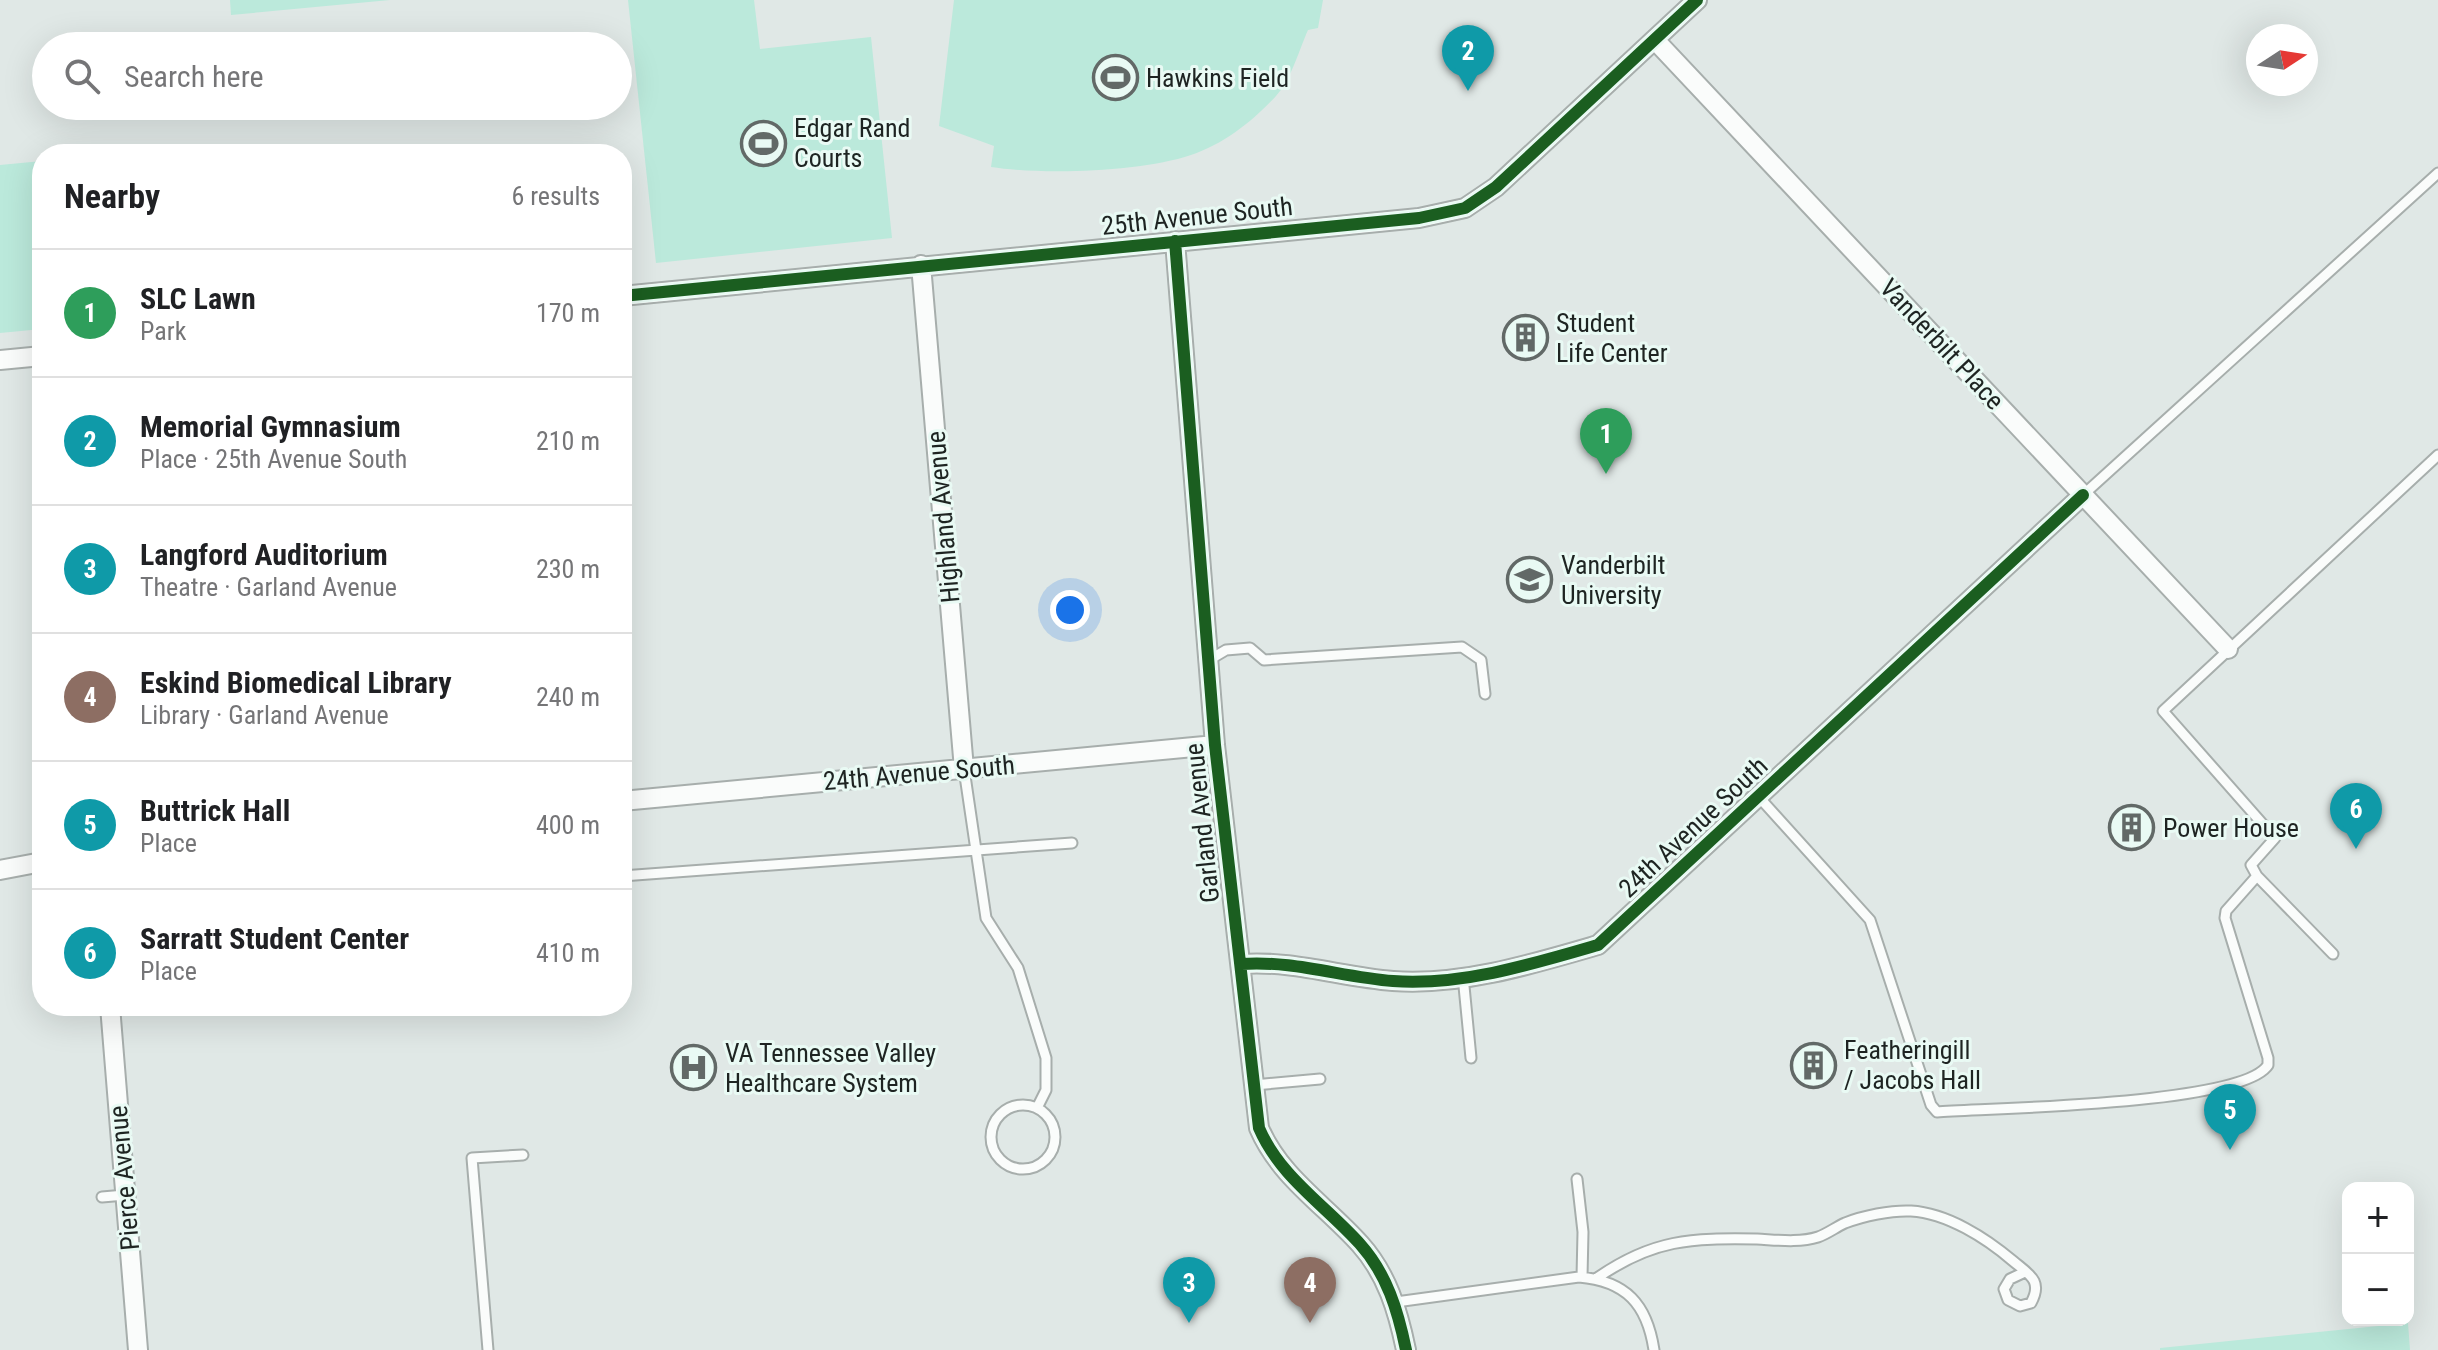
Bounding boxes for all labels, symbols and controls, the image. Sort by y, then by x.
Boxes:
north arrow [2246,24,2318,96]
pin: 2 [1442,25,1494,91]
search box [32,32,632,120]
icon: search [60,54,104,98]
sports icon: Hawkins Field [1091,54,1139,102]
text: Search here [124,59,264,94]
place label: Hawkins Field [1146,63,1289,93]
place label: Edgar Rand Courts [794,113,911,173]
sports icon: Edgar Rand Courts [739,119,787,167]
text: Nearby [64,176,160,216]
text: 6 results [511,181,600,211]
street label: 25th Avenue South [1100,191,1294,241]
street label: Vanderbilt Place [1874,273,2010,415]
text: SLC Lawn [140,281,256,316]
text: 1 [83,298,97,328]
text: 170 m [536,298,600,328]
place label: Student Life Center [1556,308,1668,368]
building icon: Student Life Center [1501,314,1549,362]
text: Park [140,316,186,346]
pin: 1 [1580,408,1632,474]
text: Memorial Gymnasium [140,409,401,444]
text: 2 [83,426,97,456]
text: 210 m [536,426,600,456]
street label: Highland Avenue [921,430,965,604]
text: Place · 25th Avenue South [140,444,407,474]
text: Langford Auditorium [140,537,388,572]
place label: Vanderbilt University [1561,550,1666,610]
text: 3 [83,554,97,584]
text: 230 m [536,554,600,584]
school or university icon: Vanderbilt University [1506,556,1554,604]
text: Theatre · Garland Avenue [140,572,397,602]
your location [1050,590,1090,630]
text: Eskind Biomedical Library [140,665,452,700]
text: 4 [83,682,97,712]
text: 240 m [536,682,600,712]
text: Library · Garland Avenue [140,700,389,730]
street label: Garland Avenue [1179,742,1225,904]
street label: 24th Avenue South [822,750,1016,796]
street label: 24th Avenue South [1613,751,1773,903]
pin: 6 [2330,783,2382,849]
text: Buttrick Hall [140,793,290,828]
building icon: Power House [2108,804,2156,852]
text: 5 [83,810,97,840]
text: 400 m [536,810,600,840]
place label: Power House [2163,813,2299,843]
text: Place [140,828,197,858]
text: Sarratt Student Center [140,921,409,956]
text: 6 [83,938,97,968]
text: 410 m [536,938,600,968]
text: Place [140,956,197,986]
place label: Featheringill / Jacobs Hall [1844,1035,1981,1095]
place label: VA Tennessee Valley Healthcare System [725,1038,936,1098]
building icon: Featheringill / Jacobs Hall [1789,1041,1837,1089]
hospital icon: VA Tennessee Valley Healthcare System [670,1044,718,1092]
pin: 5 [2204,1084,2256,1150]
street label: Pierce Avenue [103,1104,145,1252]
map controls [2342,1182,2414,1326]
button: + [2342,1182,2414,1254]
button: − [2342,1254,2414,1326]
pin: 3 [1163,1257,1215,1323]
pin: 4 [1284,1257,1336,1323]

